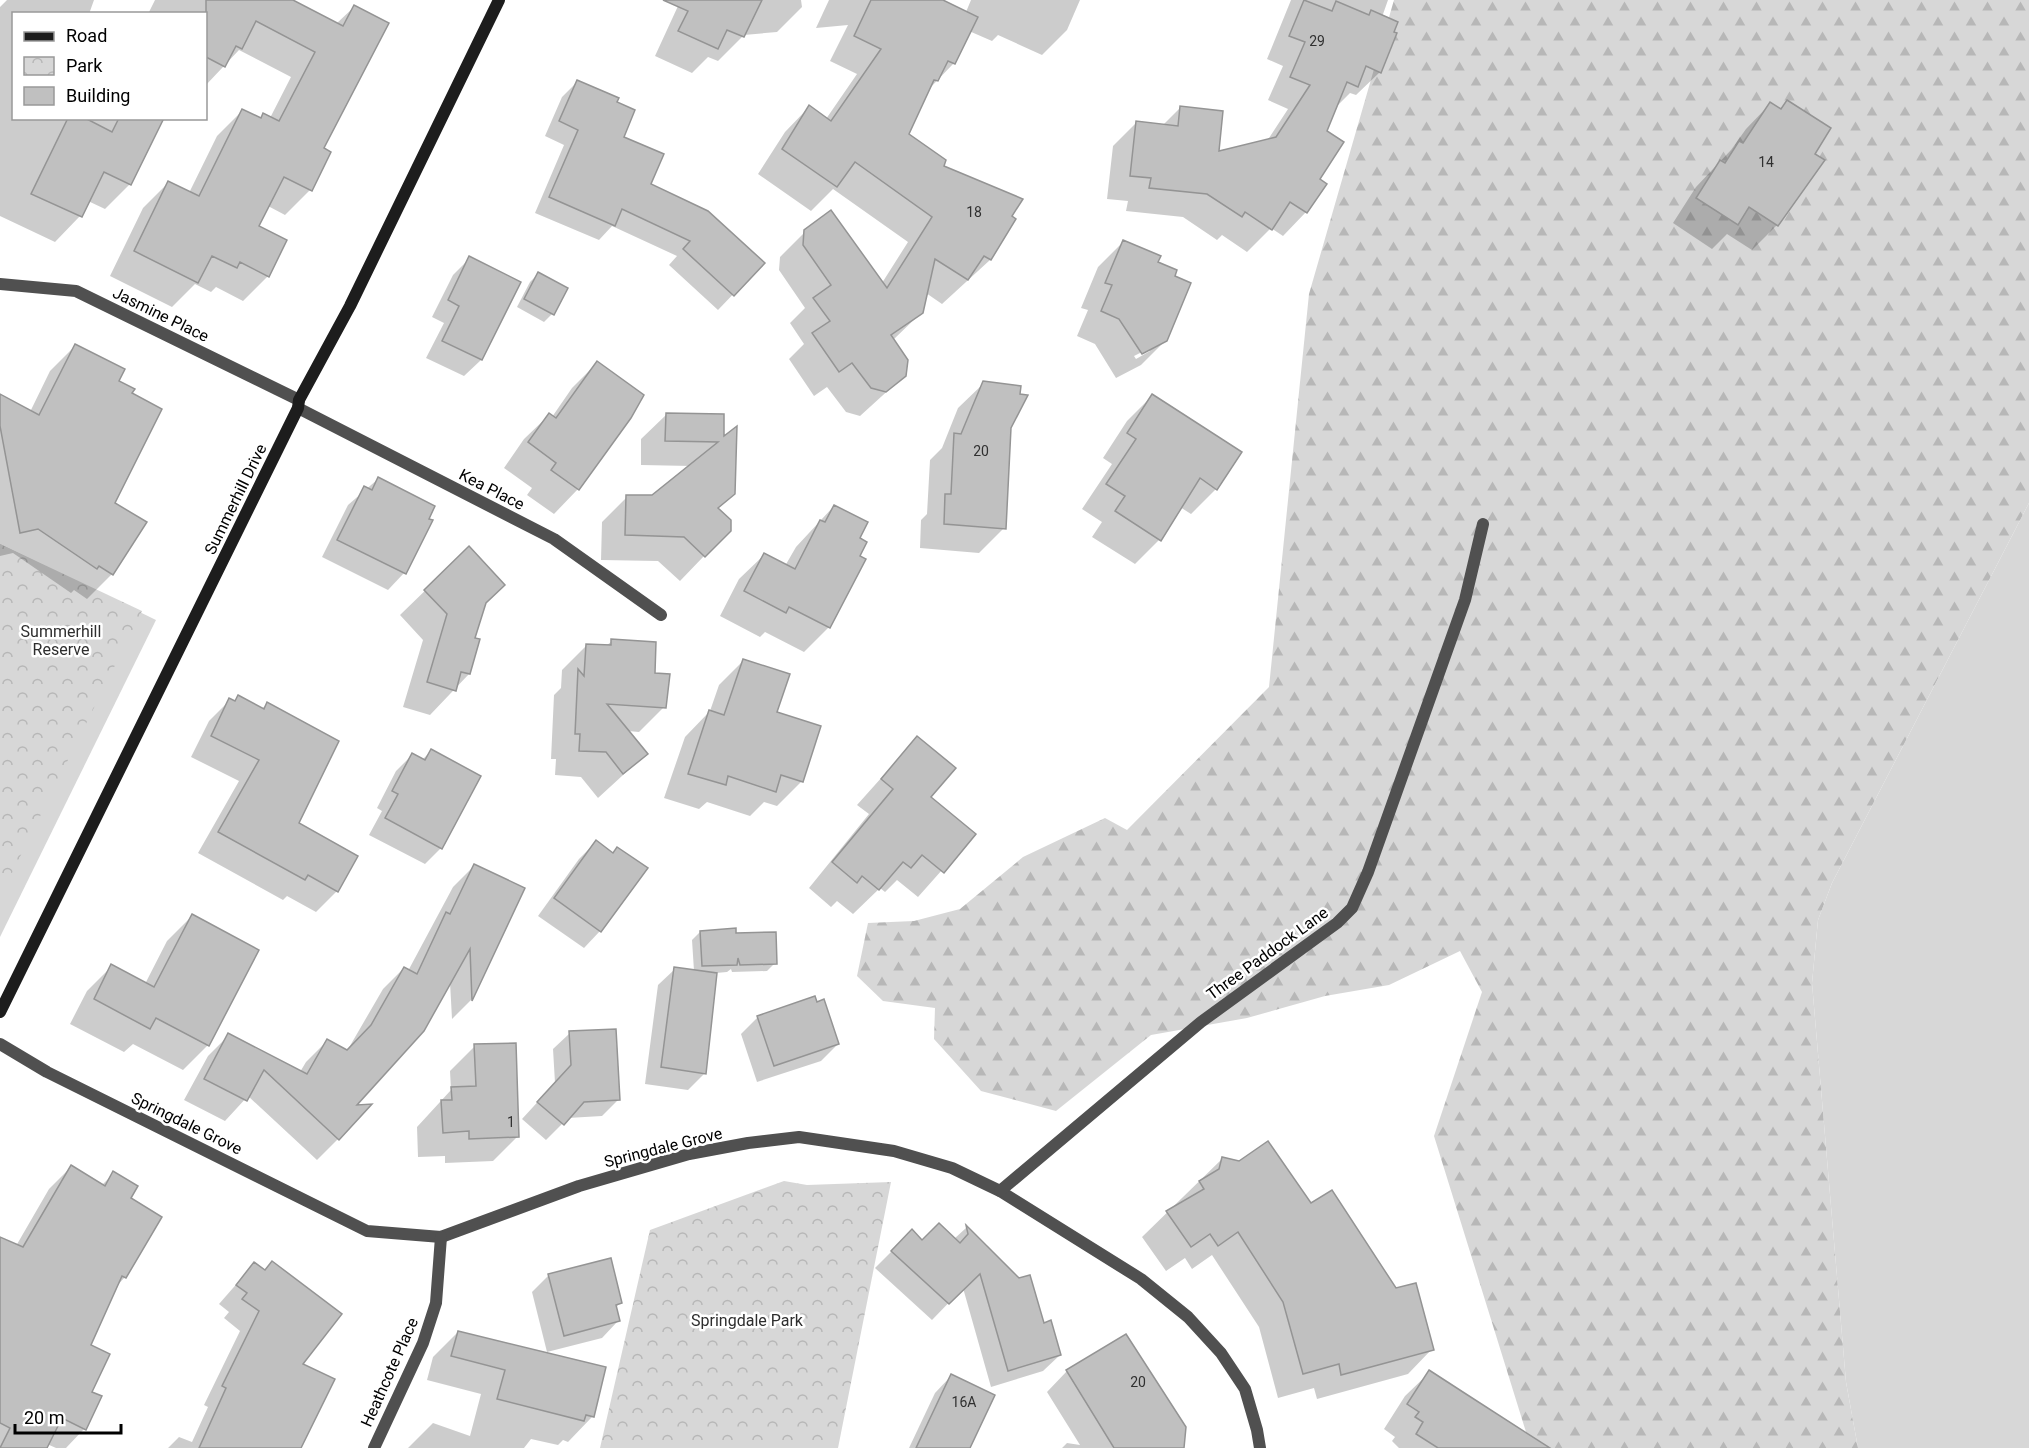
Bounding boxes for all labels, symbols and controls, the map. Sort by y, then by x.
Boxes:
legend [12,12,207,120]
text: Road [66,25,107,46]
house number: 29 [1309,33,1325,49]
text: Park [66,55,103,76]
text: Building [66,85,130,106]
house number: 14 [1758,154,1774,170]
house number: 18 [966,204,982,220]
street label: Jasmine Place [110,283,212,346]
street label: Summerhill Drive [200,441,270,558]
house number: 20 [973,443,989,459]
street label: Kea Place [456,465,528,514]
park label: Summerhill Reserve [21,622,101,659]
street label: Three Paddock Lane [1203,903,1332,1004]
street label: Springdale Grove [128,1088,245,1159]
house number: 1 [507,1114,515,1130]
street label: Springdale Grove [602,1124,724,1171]
park label: Springdale Park [691,1311,804,1330]
street label: Heathcote Place [357,1315,422,1430]
house number: 20 [1130,1374,1146,1390]
house number: 16A [952,1394,976,1410]
scale bar [15,1397,122,1435]
text: 20 m [24,1407,64,1428]

